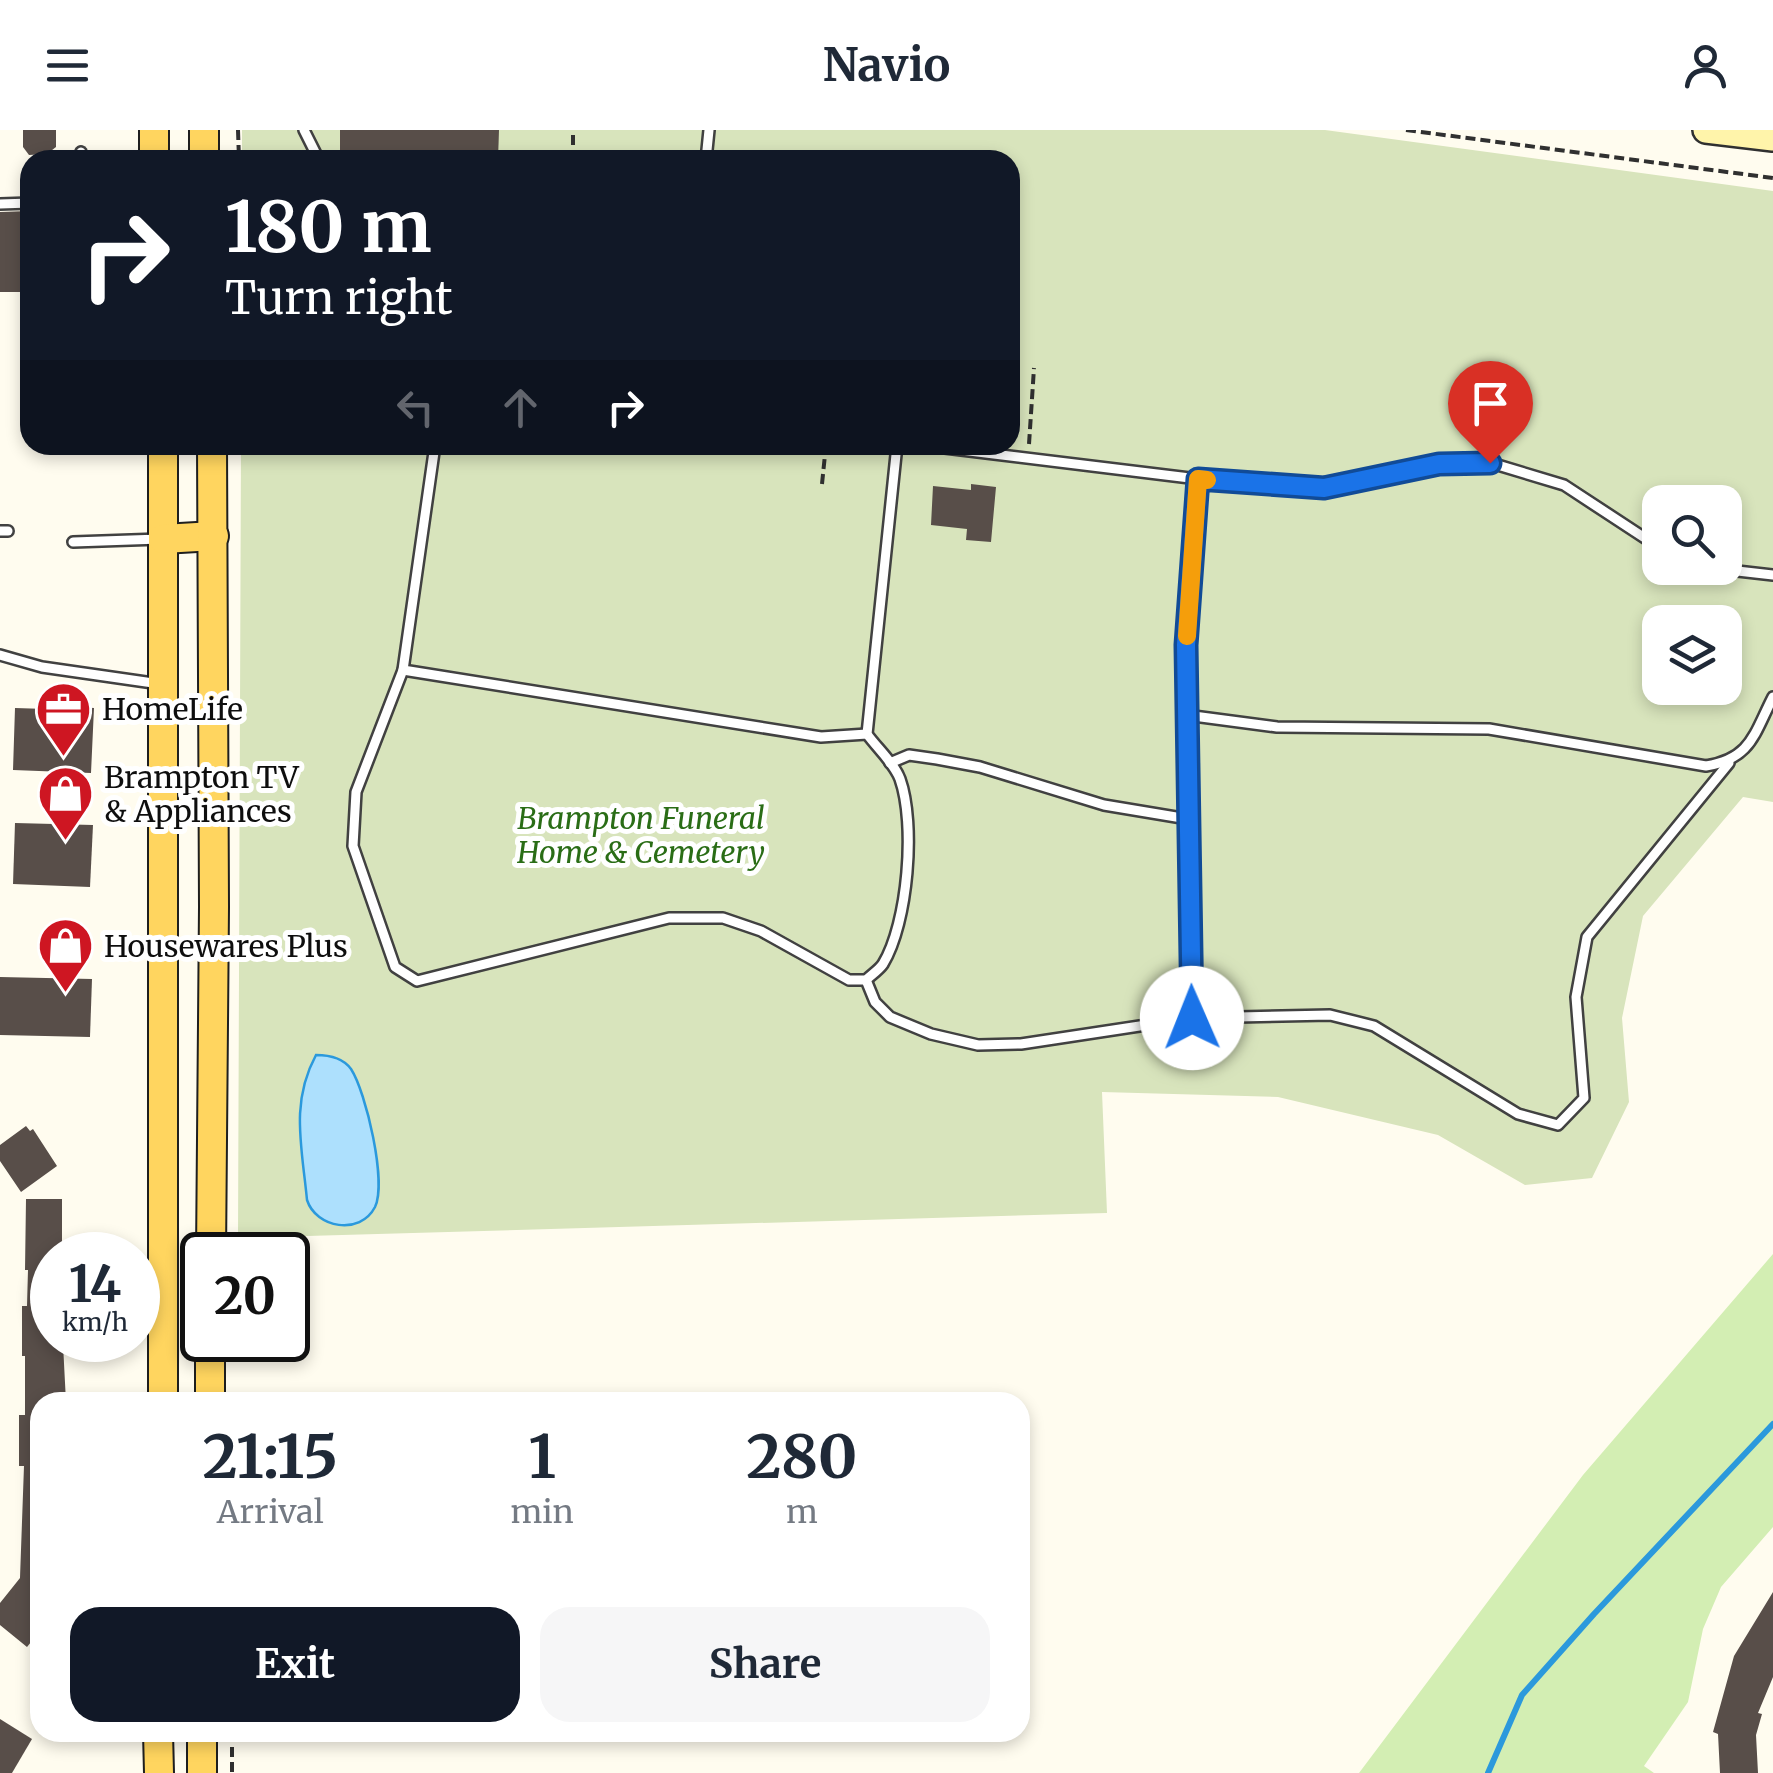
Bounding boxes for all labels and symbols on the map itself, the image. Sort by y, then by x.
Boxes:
pin [1448,361,1533,464]
office icon: HomeLife [33,679,93,758]
place label: HomeLife [102,690,243,728]
place label: Brampton TV & Appliances [104,758,300,830]
shop icon: Brampton TV & Appliances [35,764,95,843]
park label: Brampton Funeral Home & Cemetery [516,799,765,871]
shop icon: Housewares Plus [35,916,95,995]
place label: Housewares Plus [104,927,348,965]
position arrow [1140,966,1244,1070]
speed limit sign: 20 [180,1232,310,1362]

